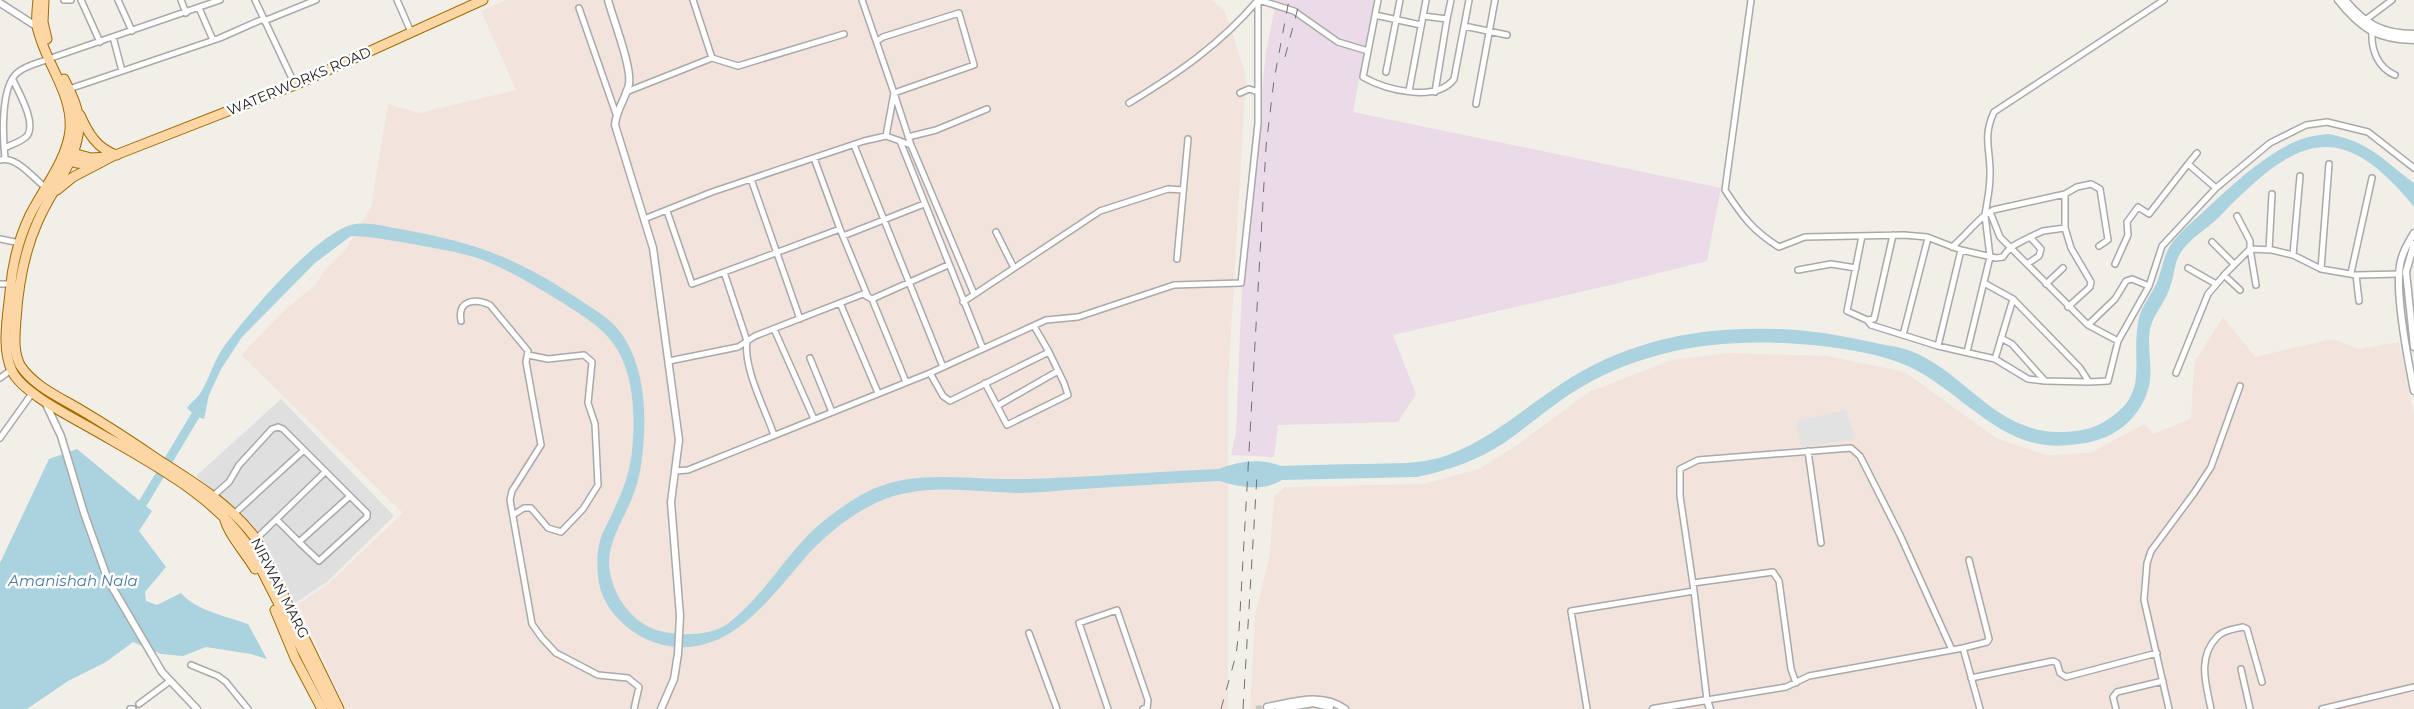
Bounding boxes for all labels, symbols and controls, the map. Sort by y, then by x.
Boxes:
street label: WATERWORKS ROAD [224,43,374,119]
street label: NIRWAN MARG [247,535,313,641]
water label: Amanishah Nala [7,571,138,590]

